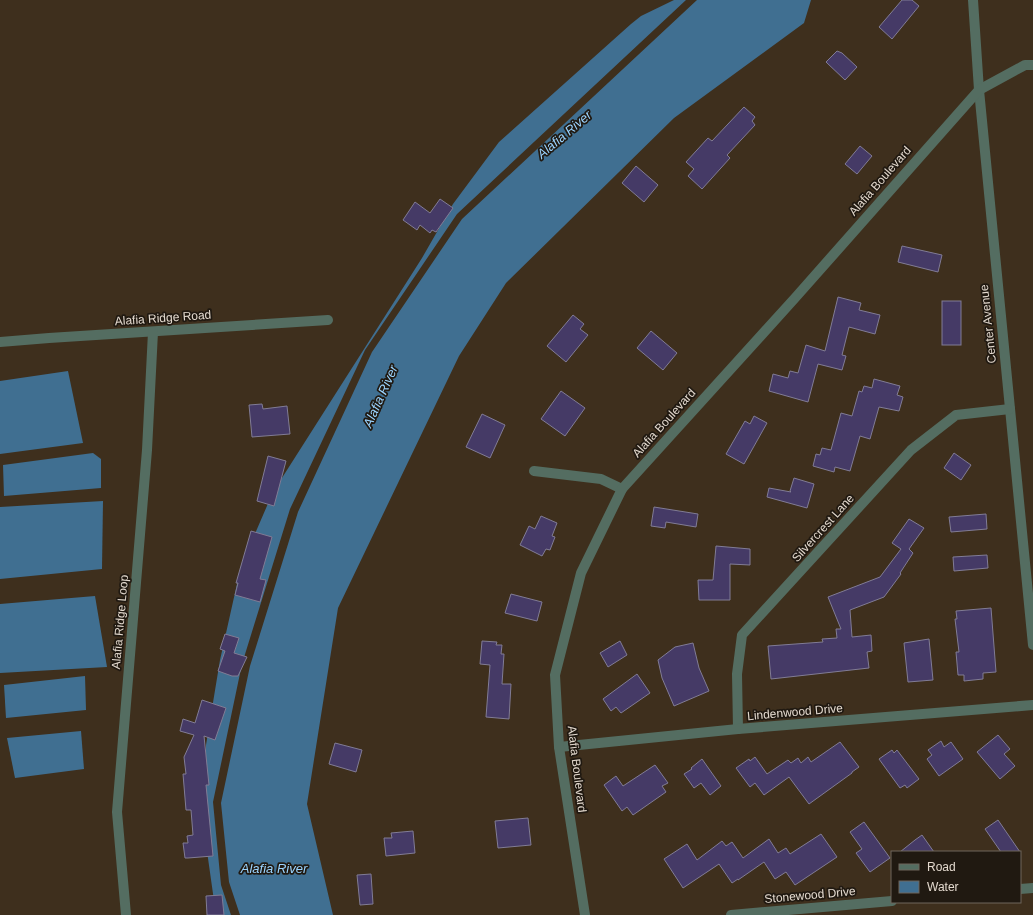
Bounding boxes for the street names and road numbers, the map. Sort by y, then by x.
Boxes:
street label: Alafia Boulevard [846,143,914,219]
street label: Center Avenue [977,284,999,364]
street label: Alafia Ridge Road [114,308,212,328]
street label: Alafia Boulevard [630,386,698,460]
street label: Silvercrest Lane [789,491,857,565]
street label: Alafia Ridge Loop [109,574,131,670]
street label: Lindenwood Drive [747,701,844,723]
street label: Alafia Boulevard [565,725,589,813]
street label: Stonewood Drive [764,884,856,906]

